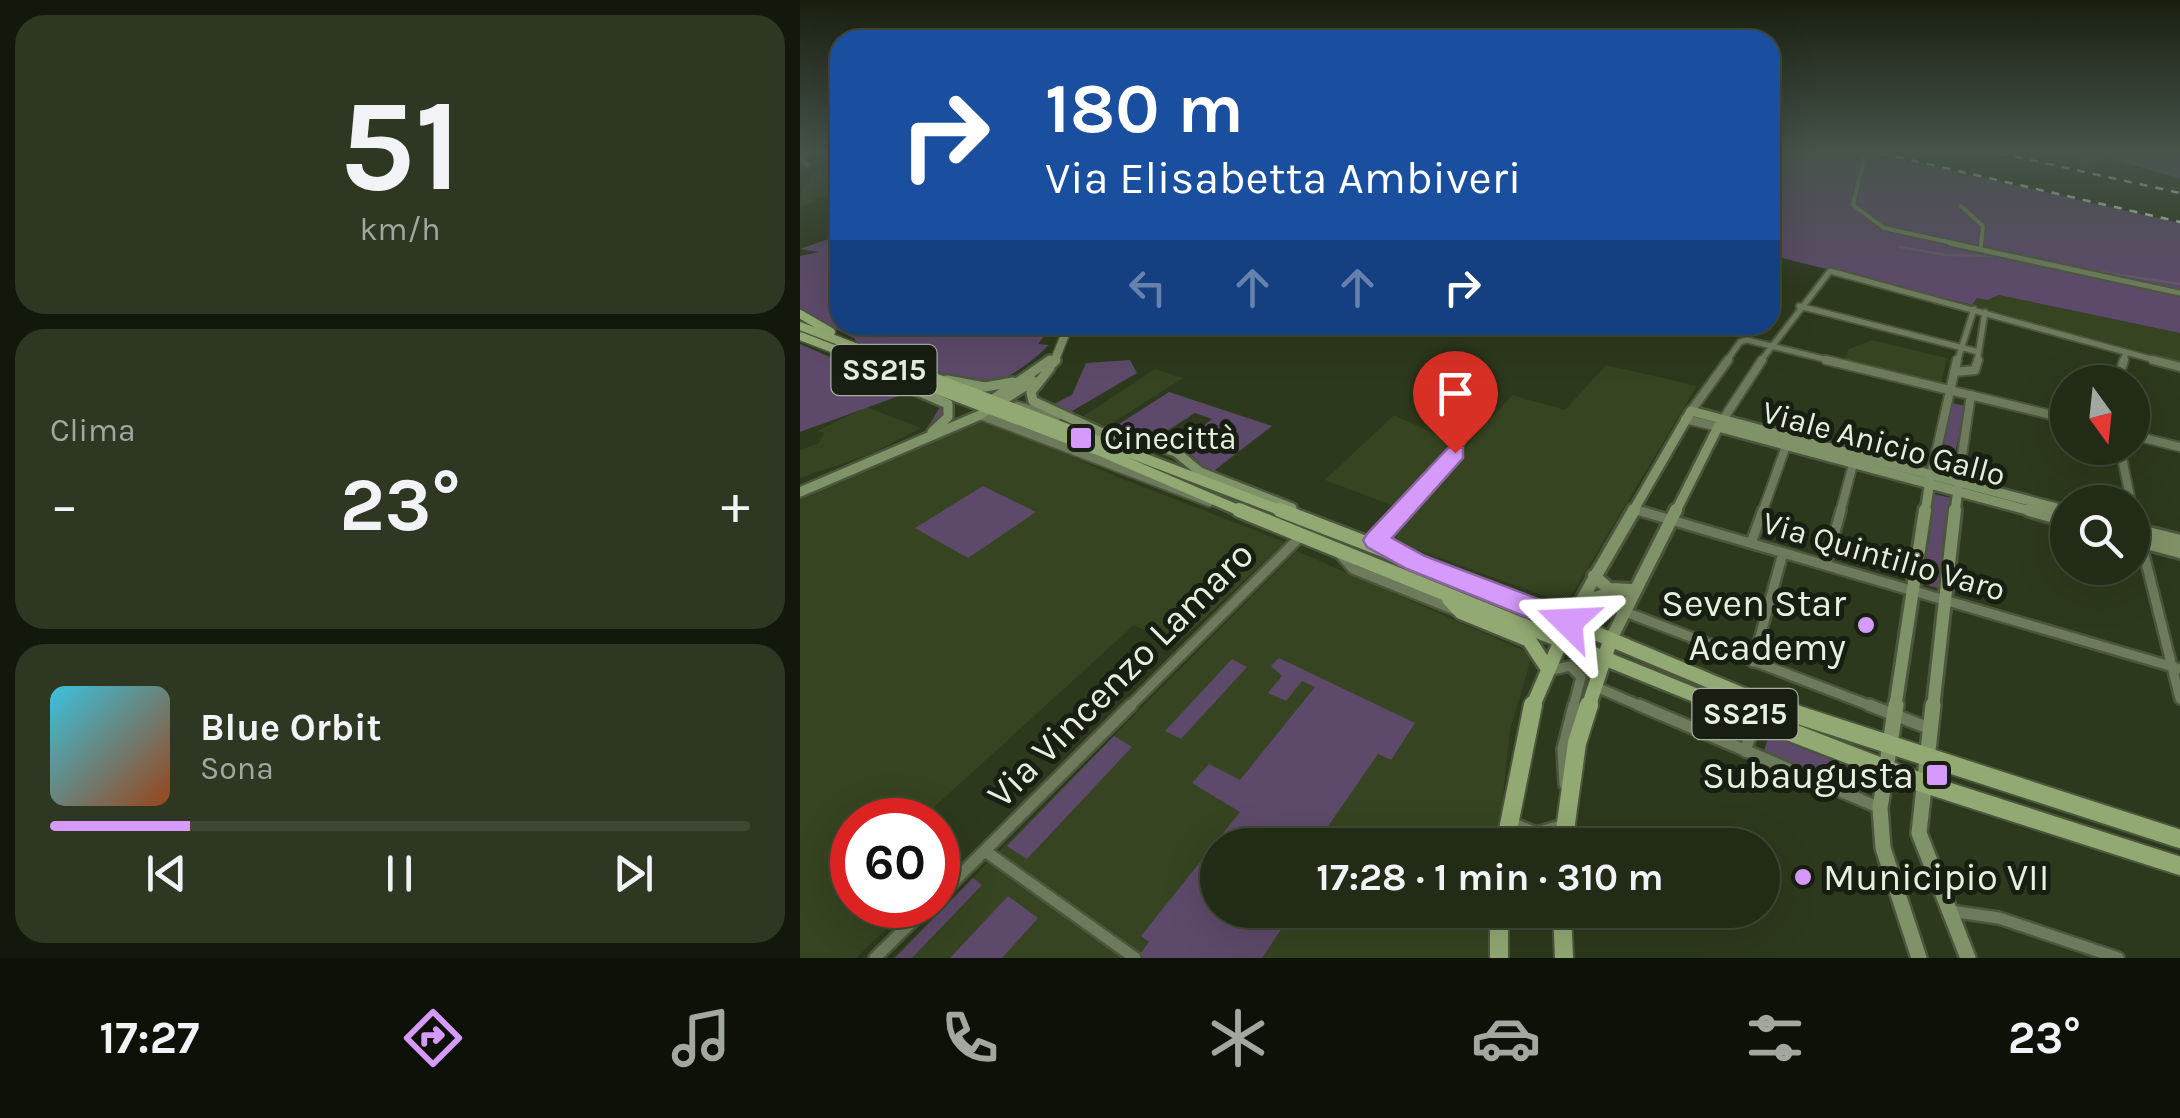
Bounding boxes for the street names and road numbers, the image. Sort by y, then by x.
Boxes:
road number: SS215 [832,345,936,395]
street label: Viale Anicio Gallo [1758,393,2009,494]
street label: Via Quintilio Varo [1758,504,2009,609]
street label: Via Vincenzo Lamaro [978,532,1263,817]
road number: SS215 [1692,689,1798,739]

